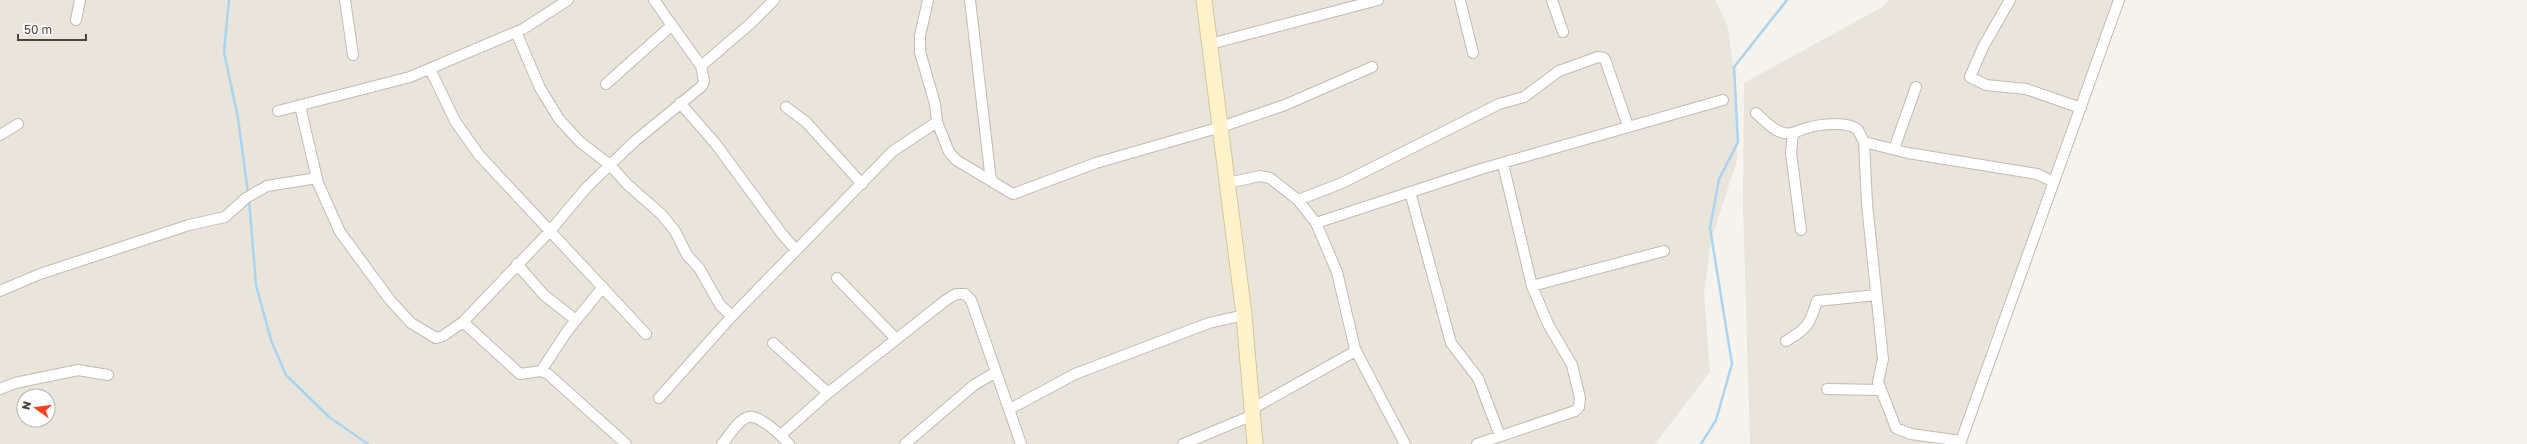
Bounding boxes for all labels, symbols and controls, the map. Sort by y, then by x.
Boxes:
scale bar [18,16,86,42]
text: 50 m [24,22,52,37]
north arrow [16,388,56,428]
text: N [18,400,33,411]

